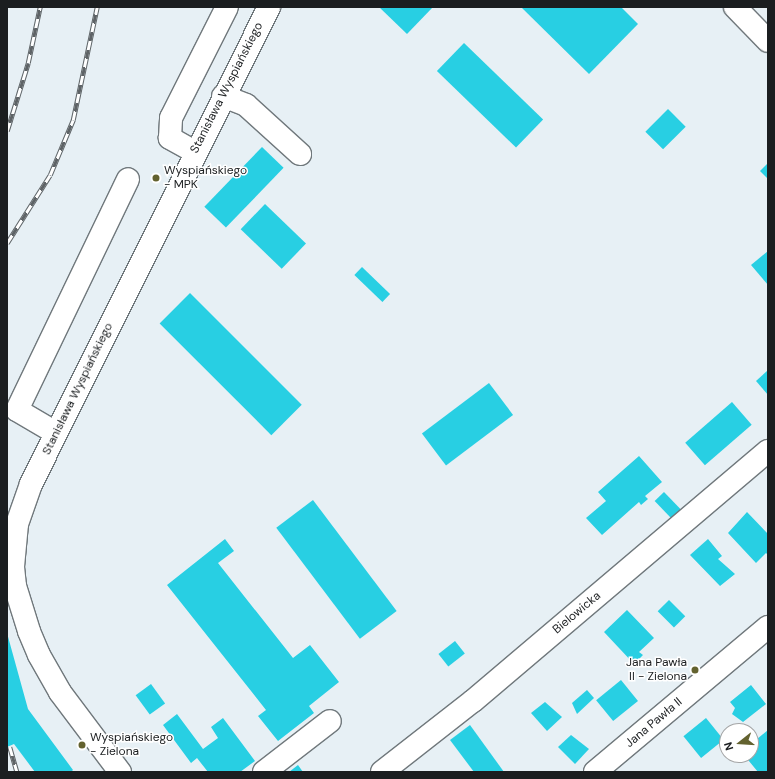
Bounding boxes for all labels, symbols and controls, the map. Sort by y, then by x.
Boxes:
street label: Stanisława Wyspiańskiego [188,20,266,156]
place label: Wyspiańskiego - MPK [164,164,247,192]
marker: Wyspiańskiego - MPK [151,173,161,183]
street label: Stanisława Wyspiańskiego [40,321,116,457]
street label: Bielowicka [550,589,604,637]
place label: Jana Pawła II - Zielona [626,656,687,684]
marker: Jana Pawła II - Zielona [690,665,700,675]
street label: Jana Pawła II [623,695,685,751]
north arrow [719,723,759,763]
place label: Wyspiańskiego - Zielona [90,731,173,759]
marker: Wyspiańskiego - Zielona [77,740,87,750]
text: N [721,740,736,752]

